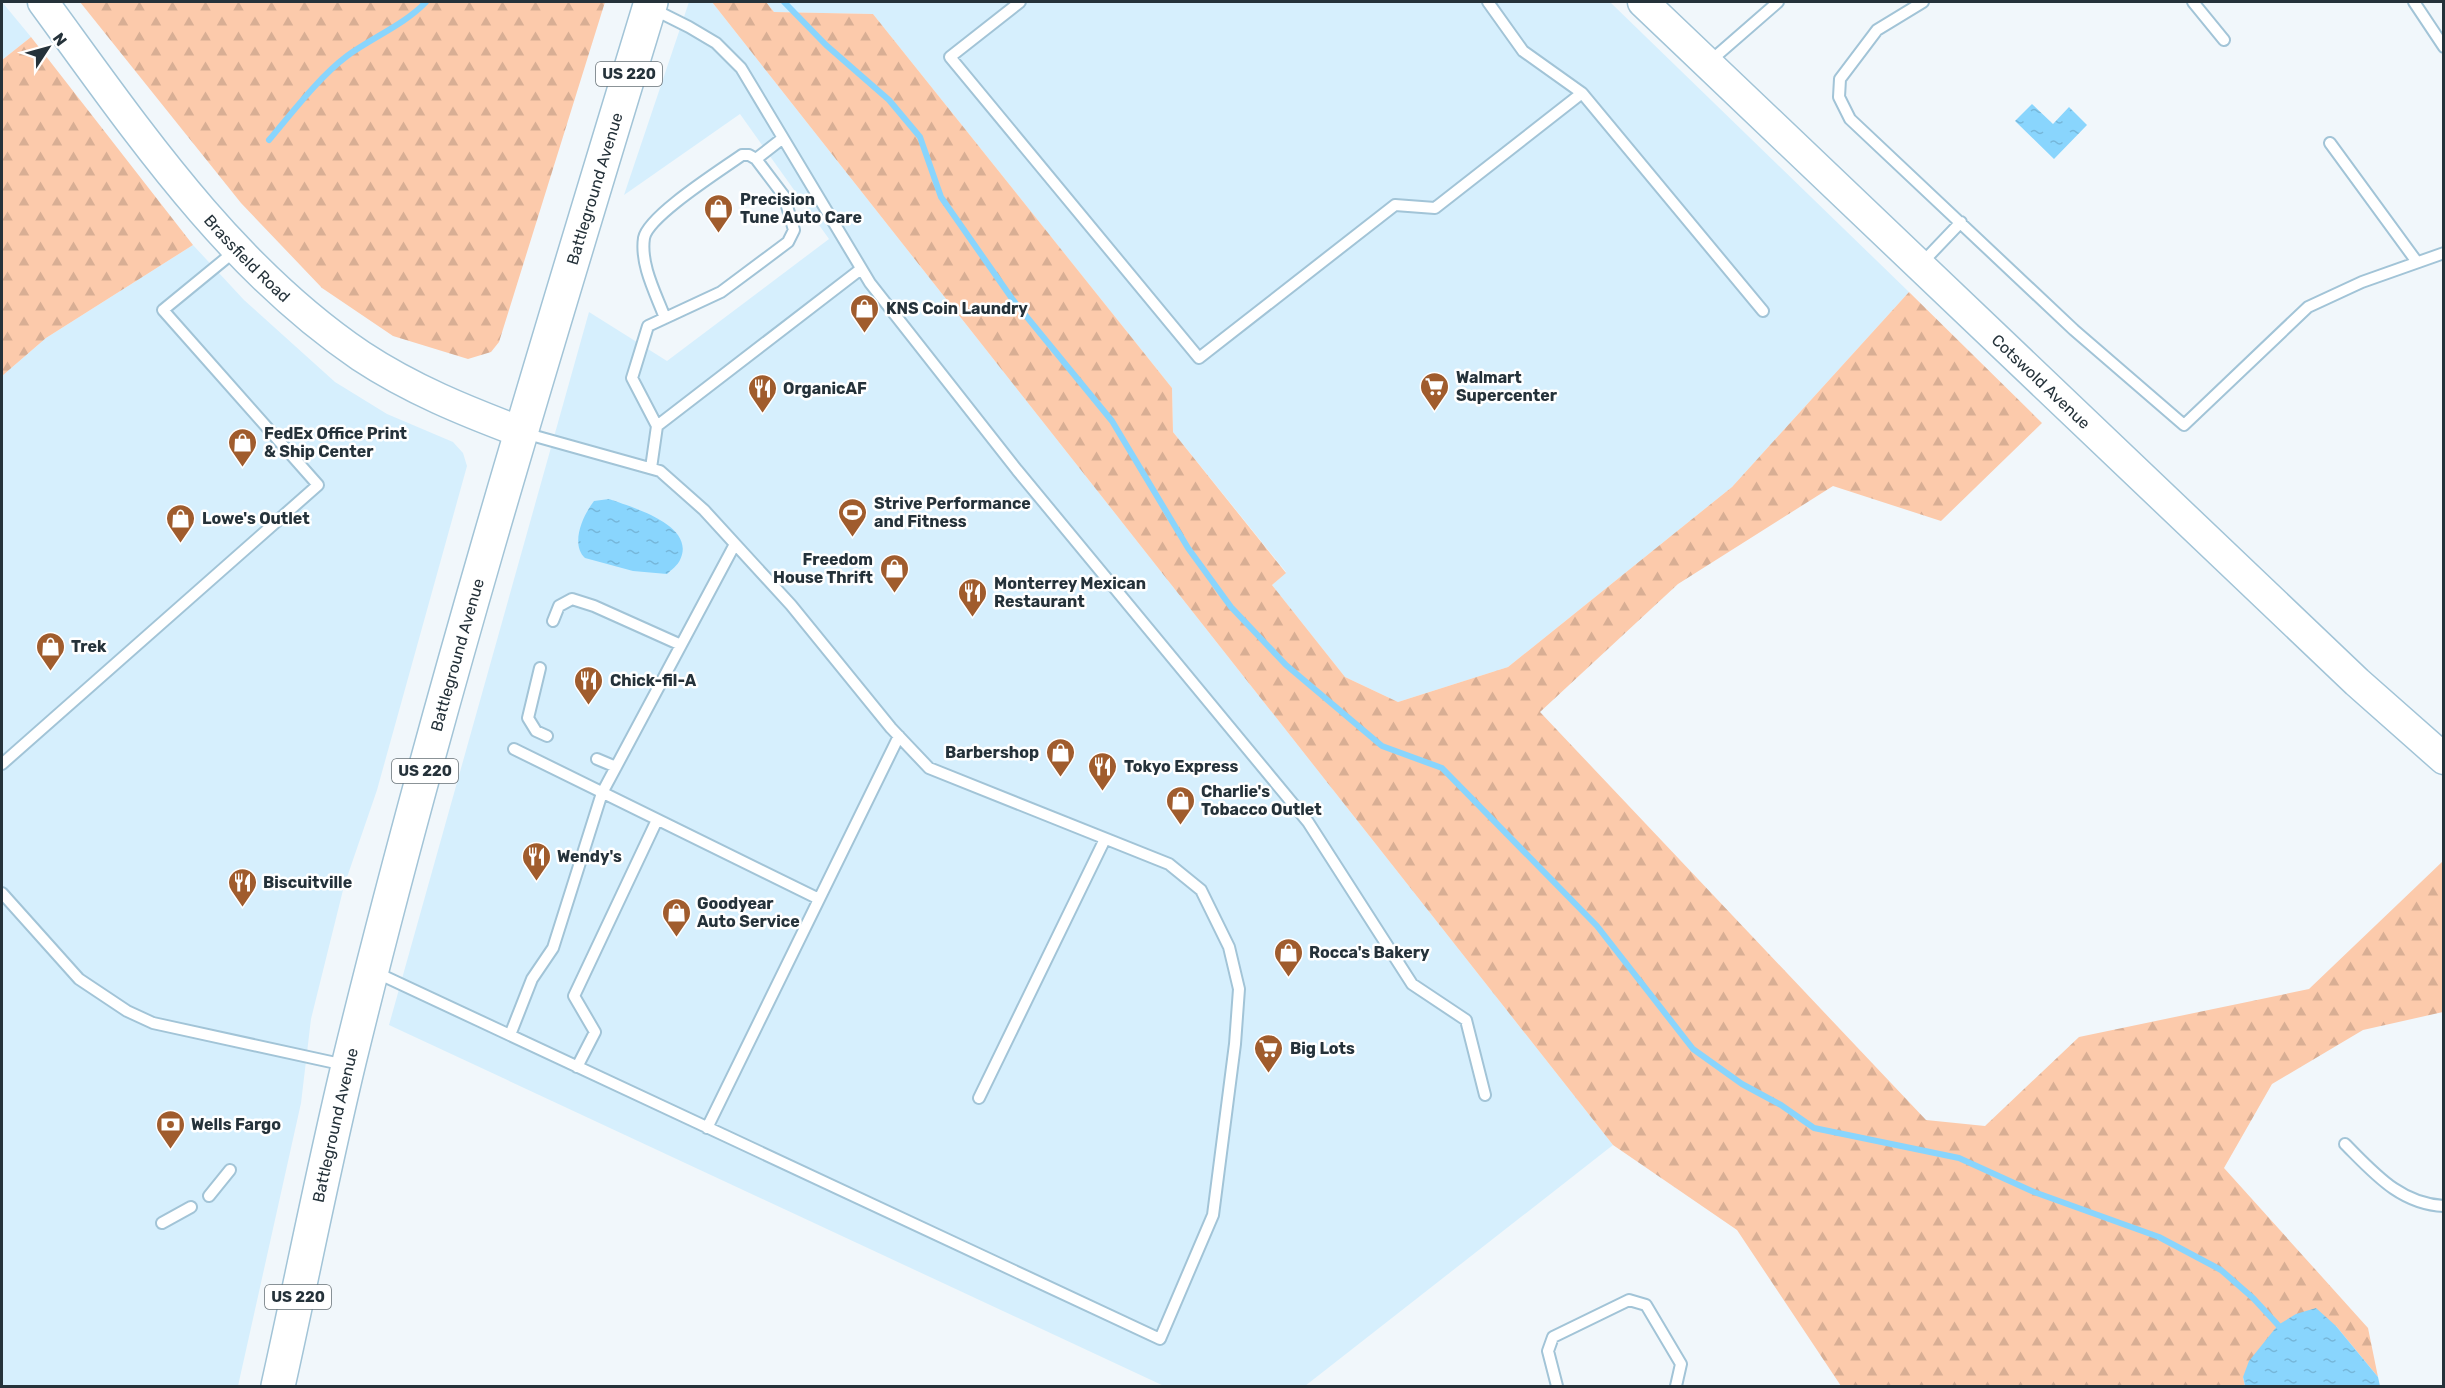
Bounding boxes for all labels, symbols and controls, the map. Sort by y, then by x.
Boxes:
north arrow [18,18,78,78]
text: N [49,29,71,50]
road number: US 220 [596,62,662,86]
street label: Battleground Avenue [562,110,626,267]
place label: Precision Tune Auto Care [740,190,862,227]
shop icon: Precision Tune Auto Care [703,192,735,234]
street label: Brassfield Road [200,210,294,306]
shop icon: KNS Coin Laundry [849,292,881,334]
place label: KNS Coin Laundry [886,299,1028,318]
street label: Cotswold Avenue [1988,330,2094,433]
place label: Walmart Supercenter [1456,368,1558,405]
supermarket icon: Walmart Supercenter [1419,370,1451,412]
restaurant icon: OrganicAF [746,372,778,414]
place label: OrganicAF [783,379,867,398]
place label: FedEx Office Print & Ship Center [264,424,408,461]
shop icon: FedEx Office Print & Ship Center [227,426,259,468]
place label: Strive Performance and Fitness [874,494,1031,531]
sports icon: Strive Performance and Fitness [837,496,869,538]
shop icon: Lowe's Outlet [165,502,197,544]
place label: Lowe's Outlet [202,509,310,528]
place label: Freedom House Thrift [773,550,874,587]
shop icon: Freedom House Thrift [878,552,910,594]
place label: Monterrey Mexican Restaurant [994,574,1146,611]
street label: Battleground Avenue [426,576,487,733]
restaurant icon: Monterrey Mexican Restaurant [957,576,989,618]
shop icon: Trek [34,630,66,672]
place label: Trek [71,637,107,656]
restaurant icon: Chick-fil-A [573,664,605,706]
place label: Chick-fil-A [610,671,697,690]
shop icon: Barbershop [1044,736,1076,778]
place label: Barbershop [945,743,1039,762]
restaurant icon: Tokyo Express [1087,750,1119,792]
place label: Tokyo Express [1124,757,1238,776]
road number: US 220 [392,759,458,783]
place label: Charlie's Tobacco Outlet [1201,782,1322,819]
shop icon: Charlie's Tobacco Outlet [1164,784,1196,826]
restaurant icon: Wendy's [520,840,552,882]
place label: Wendy's [557,847,622,866]
restaurant icon: Biscuitville [226,866,258,908]
place label: Biscuitville [263,873,352,892]
place label: Goodyear Auto Service [697,894,800,931]
shop icon: Goodyear Auto Service [660,896,692,938]
shop icon: Rocca's Bakery [1272,936,1304,978]
place label: Rocca's Bakery [1309,943,1430,962]
supermarket icon: Big Lots [1253,1032,1285,1074]
place label: Big Lots [1290,1039,1355,1058]
street label: Battleground Avenue [308,1046,362,1204]
bank icon: Wells Fargo [154,1108,186,1150]
place label: Wells Fargo [191,1115,281,1134]
road number: US 220 [265,1285,331,1309]

